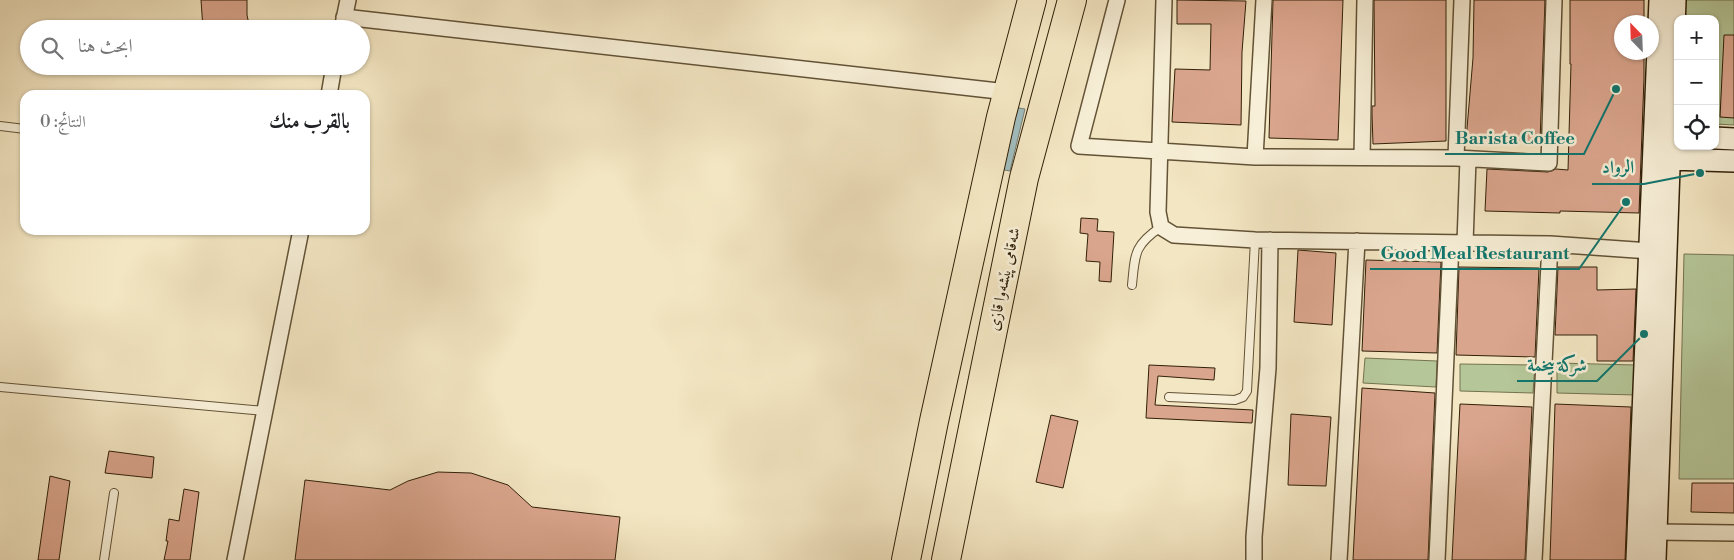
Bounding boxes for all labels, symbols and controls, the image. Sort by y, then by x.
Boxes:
north arrow [1614,15,1659,60]
map controls [1674,15,1719,150]
button: + [1674,15,1719,60]
search box [20,20,370,75]
icon: search [38,34,66,62]
text: ابحث هنا [78,34,133,58]
button: − [1674,60,1719,105]
button: locate [1674,105,1719,150]
text: بالقرب منك [269,109,350,135]
text: النتائج: 0 [40,112,86,132]
callout: Barista Coffee [1445,121,1584,154]
text: Barista Coffee [1455,127,1575,150]
callout: الرواد [1592,151,1644,184]
text: الرواد [1602,156,1634,179]
street label: شەقامی پێشەوا قازی [983,226,1026,333]
callout: Good Meal Restaurant [1370,236,1579,269]
text: Good Meal Restaurant [1381,242,1570,265]
callout: شركة بيخمة [1517,348,1597,381]
text: شركة بيخمة [1527,354,1587,377]

